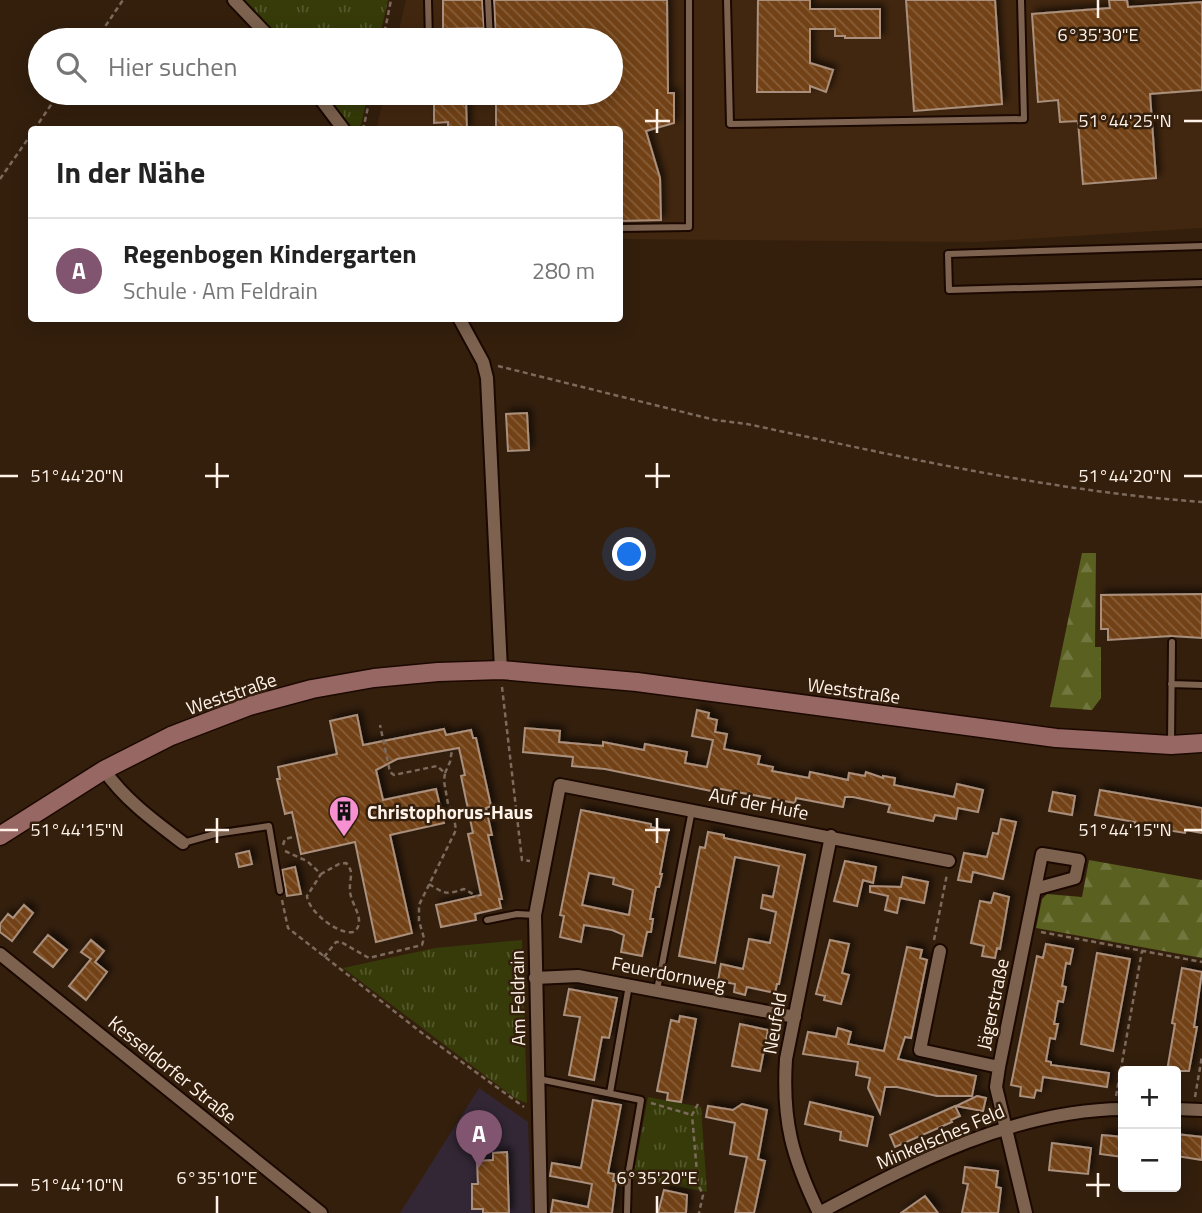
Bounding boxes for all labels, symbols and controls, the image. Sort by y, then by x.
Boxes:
text: 6°35'30"E [1058,21,1138,48]
search box [28,28,623,105]
text: Hier suchen [108,47,237,86]
icon: search [52,48,90,86]
text: 51°44'25"N [1078,107,1172,134]
text: In der Nähe [56,149,205,195]
text: Regenbogen Kindergarten [123,234,417,273]
text: A [72,253,86,288]
text: 280 m [532,253,595,288]
text: Schule · Am Feldrain [123,273,318,308]
text: 51°44'20"N [30,462,124,489]
text: 51°44'20"N [1078,462,1172,489]
your location [612,537,646,571]
street label: Weststraße [182,664,280,722]
street label: Weststraße [806,669,902,711]
street label: Auf der Hufe [707,779,811,827]
building icon: Christophorus-Haus [327,794,361,838]
place label: Christophorus-Haus [367,797,533,826]
text: 51°44'15"N [30,816,124,843]
text: 51°44'15"N [1078,816,1172,843]
street label: Feuerdornweg [609,948,729,998]
street label: Am Feldrain [502,950,532,1046]
street label: Jägerstraße [968,955,1016,1053]
street label: Neufeld [754,990,794,1056]
street label: Kesseldorfer Straße [102,1008,244,1130]
map controls [1118,1066,1181,1192]
button: + [1118,1066,1181,1129]
street label: Minkelsches Feld [871,1096,1009,1176]
pin: A [456,1110,502,1168]
button: − [1118,1129,1181,1192]
text: 6°35'10"E [177,1164,257,1191]
text: 6°35'20"E [617,1164,697,1191]
text: 51°44'10"N [30,1171,124,1198]

